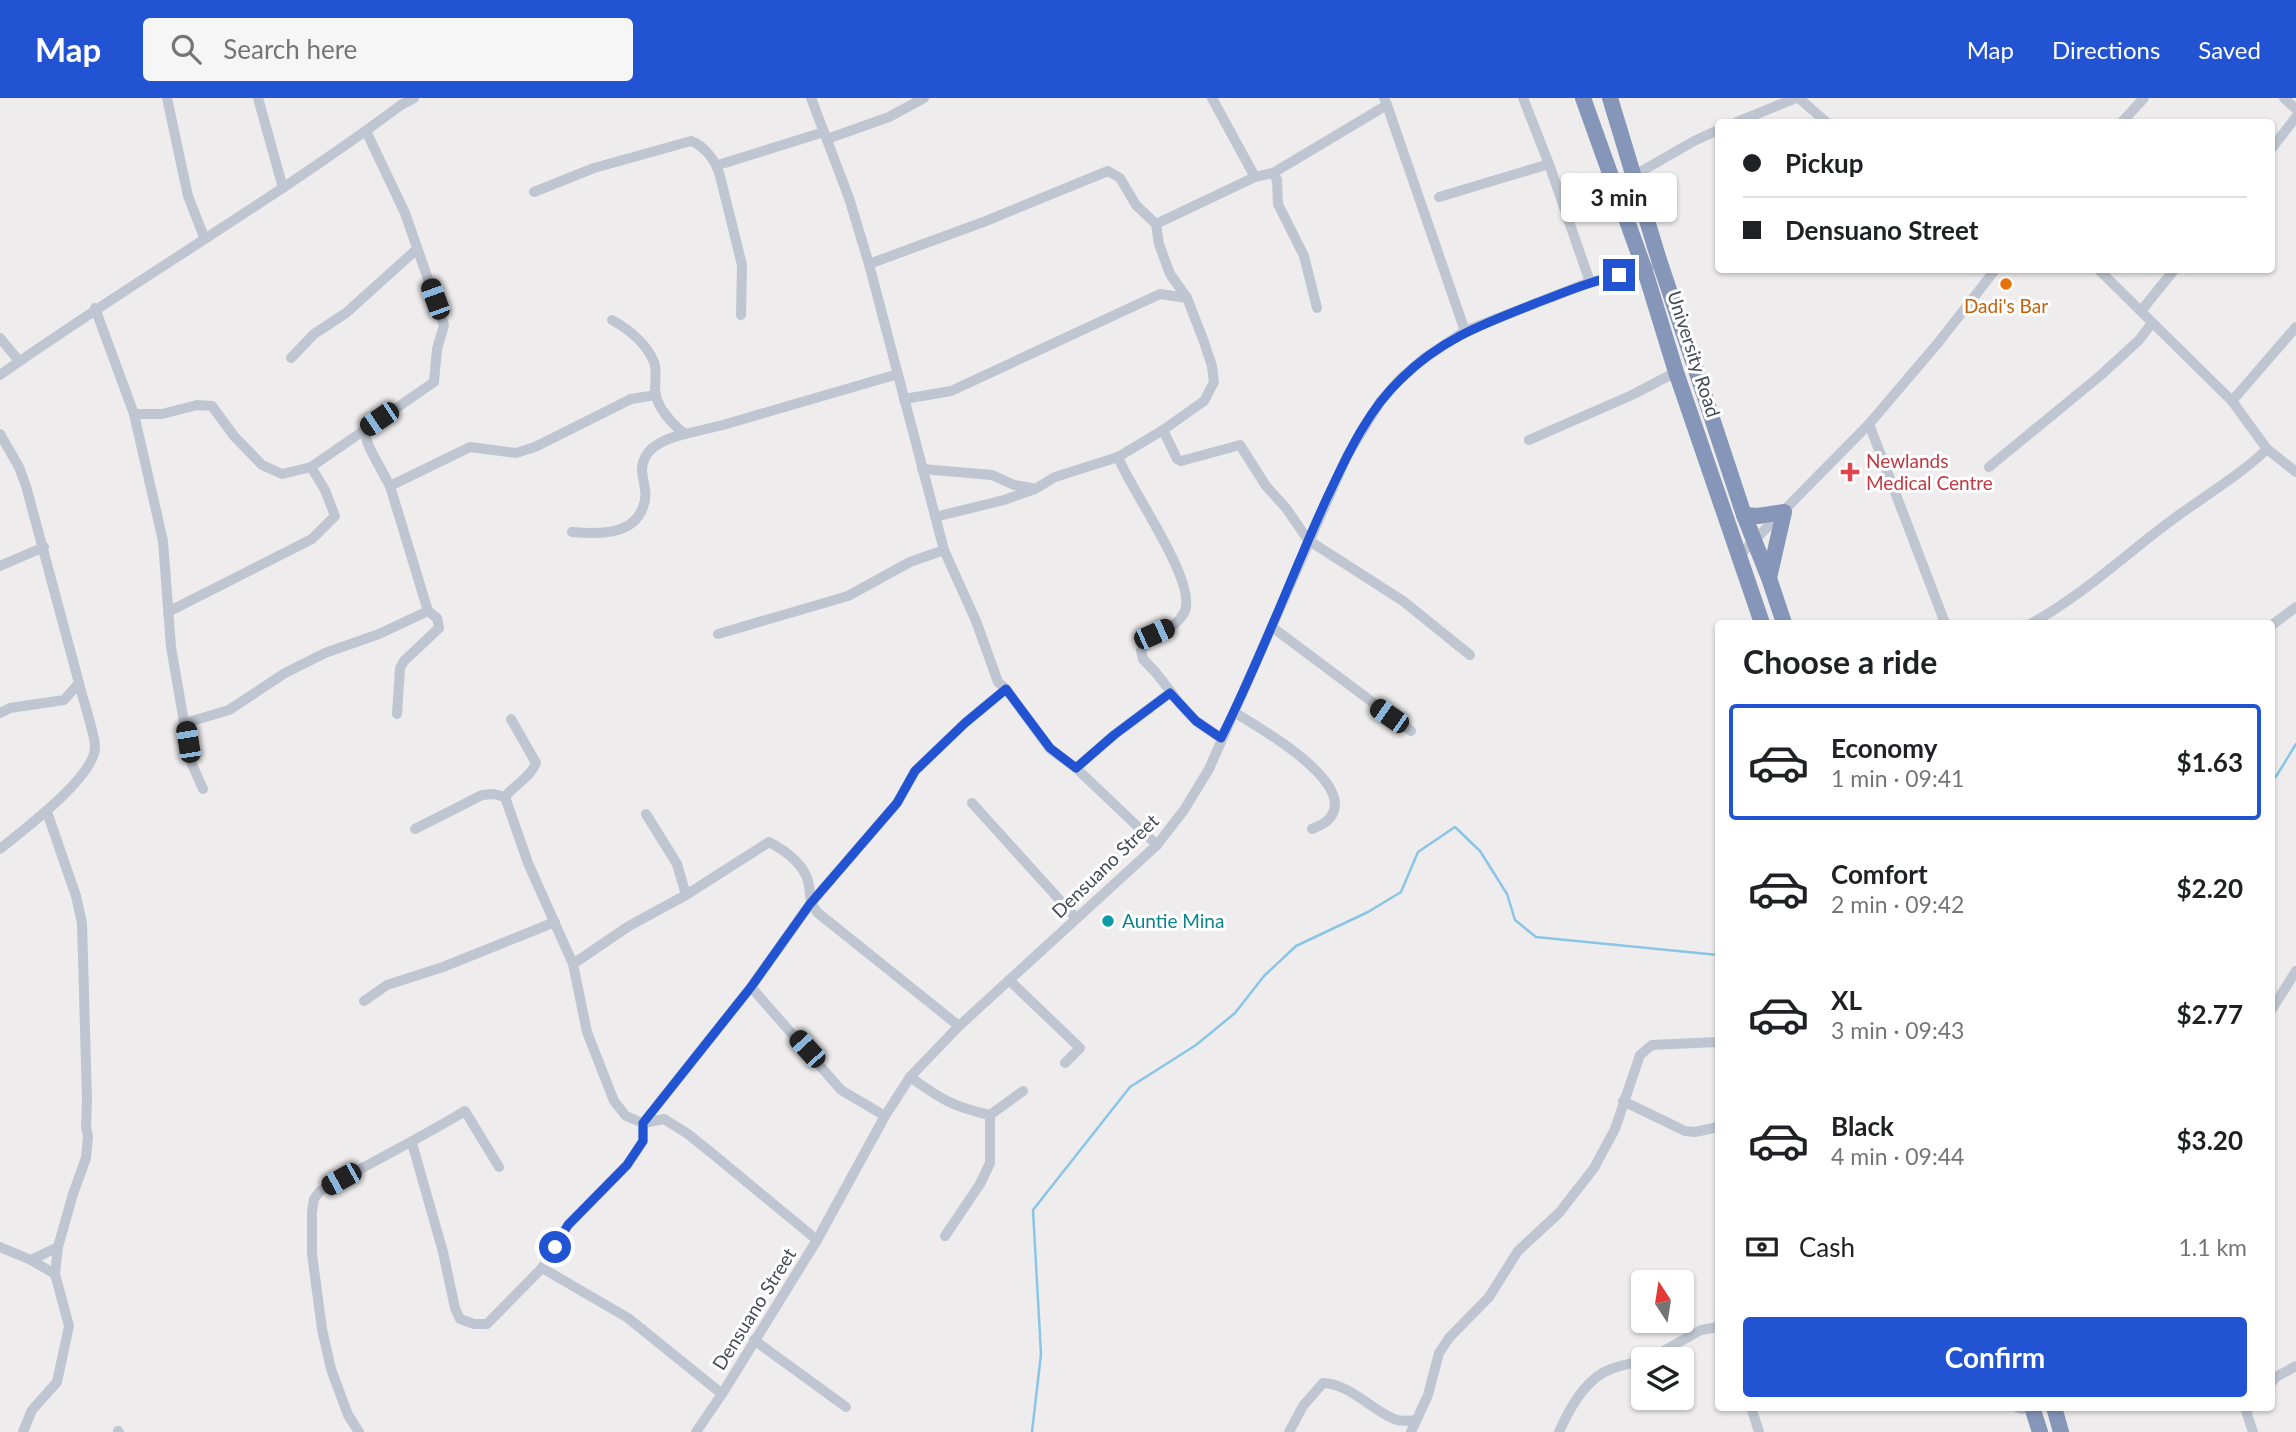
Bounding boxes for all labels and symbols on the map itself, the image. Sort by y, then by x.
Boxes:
callout: 3 min [1561,174,1677,222]
route end [1603,259,1635,291]
car [418,276,453,322]
marker: Dadi's Bar [1998,276,2014,292]
street label: University Road [1663,288,1726,420]
place label: Dadi's Bar [1964,294,2048,317]
car [356,399,403,439]
place label: Newlands Medical Centre [1866,449,1993,494]
marker: Newlands Medical Centre [1840,462,1860,482]
car [1131,616,1178,652]
car [1366,695,1413,737]
car [175,720,202,764]
street label: Densuano Street [1046,809,1163,922]
place label: Auntie Mina [1122,909,1224,932]
marker: Auntie Mina [1100,913,1116,929]
car [786,1026,829,1072]
car [318,1160,365,1198]
route start [539,1231,571,1263]
street label: Densuano Street [707,1243,800,1374]
north arrow [1631,1270,1694,1334]

